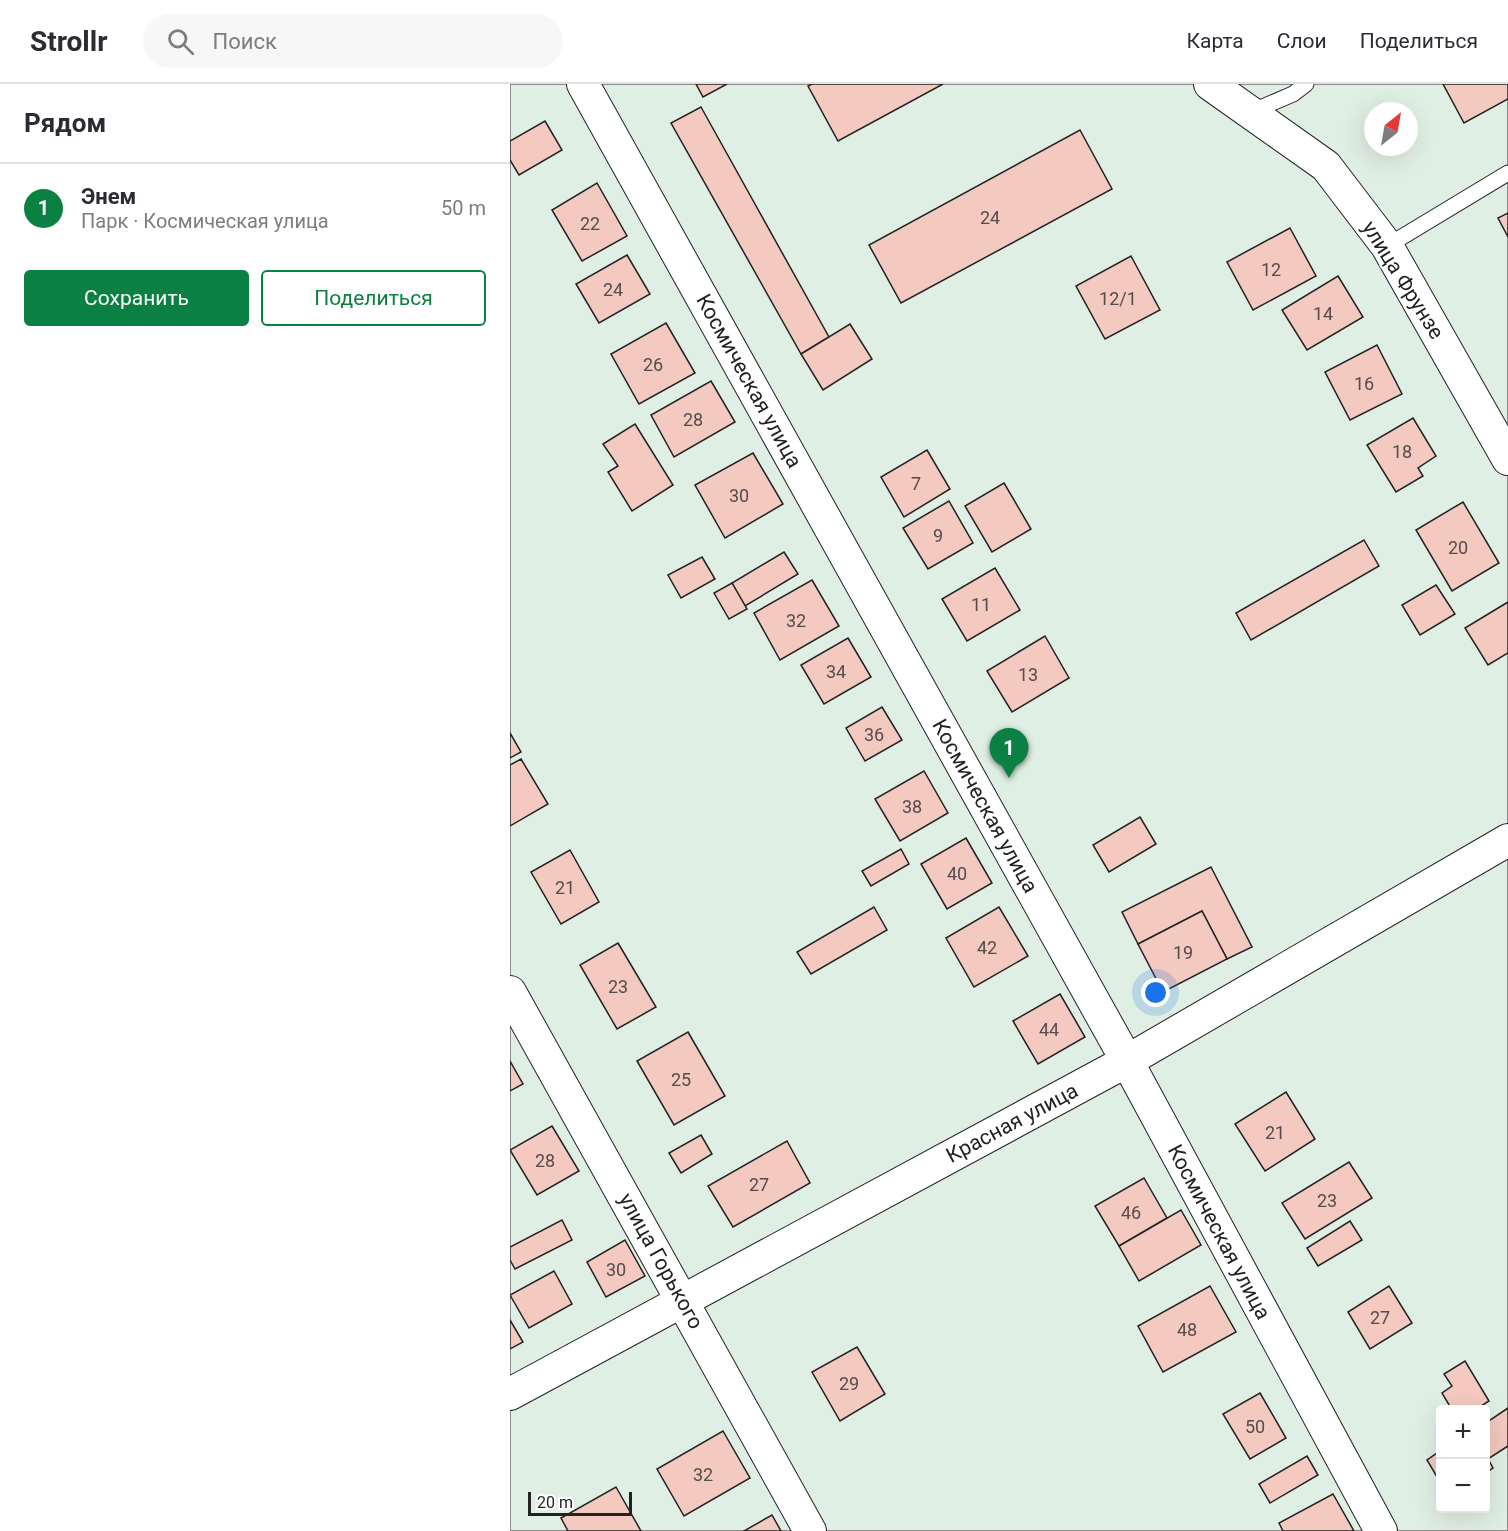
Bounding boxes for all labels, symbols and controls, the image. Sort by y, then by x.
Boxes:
search box [143,14,563,68]
text: Strollr [30,25,107,58]
icon: search [164,25,197,58]
text: Поиск [212,29,277,54]
text: Карта [1187,29,1244,53]
text: Слои [1277,29,1327,53]
text: Поделиться [1360,29,1478,53]
north arrow [1364,102,1418,156]
text: Рядом [24,108,106,138]
text: Энем [81,184,136,209]
text: 1 [38,196,49,220]
text: 50 m [441,196,486,220]
house number: 24 [980,207,1000,228]
text: Парк · Космическая улица [81,209,329,233]
house number: 22 [580,213,600,234]
street label: улица Фрунзе [1357,217,1449,343]
house number: 12 [1261,259,1281,280]
button: Сохранить [24,270,249,326]
button: Поделиться [261,270,486,326]
house number: 24 [603,279,623,300]
house number: 12/1 [1099,288,1137,309]
street label: Космическая улица [691,290,807,472]
house number: 14 [1313,303,1333,324]
house number: 26 [643,354,663,375]
house number: 16 [1354,373,1374,394]
house number: 28 [683,409,703,430]
house number: 18 [1392,441,1412,462]
house number: 7 [911,473,921,494]
house number: 30 [729,485,749,506]
house number: 9 [933,525,943,546]
house number: 20 [1448,537,1468,558]
house number: 11 [971,594,991,615]
house number: 32 [786,610,806,631]
house number: 34 [826,661,846,682]
house number: 13 [1018,664,1038,685]
street label: Космическая улица [927,715,1043,897]
house number: 36 [864,724,884,745]
pin: 1 [990,728,1028,778]
house number: 38 [902,796,922,817]
house number: 40 [947,863,967,884]
house number: 21 [555,877,575,898]
house number: 42 [977,937,997,958]
house number: 19 [1173,942,1193,963]
house number: 23 [608,976,628,997]
your location [1141,978,1170,1007]
house number: 44 [1039,1019,1059,1040]
house number: 25 [671,1069,691,1090]
street label: Красная улица [942,1078,1082,1168]
house number: 21 [1265,1122,1285,1143]
street label: Космическая улица [1163,1140,1275,1324]
house number: 28 [535,1150,555,1171]
house number: 27 [749,1174,769,1195]
street label: улица Горького [614,1189,708,1333]
house number: 23 [1317,1190,1337,1211]
house number: 46 [1121,1202,1141,1223]
house number: 30 [606,1259,626,1280]
house number: 27 [1370,1307,1390,1328]
house number: 48 [1177,1319,1197,1340]
house number: 29 [839,1373,859,1394]
map controls [1436,1405,1490,1513]
button: + [1436,1405,1490,1459]
house number: 50 [1245,1416,1265,1437]
button: − [1436,1459,1490,1513]
house number: 32 [693,1464,713,1485]
scale bar [528,1489,632,1516]
text: 20 m [537,1493,573,1512]

